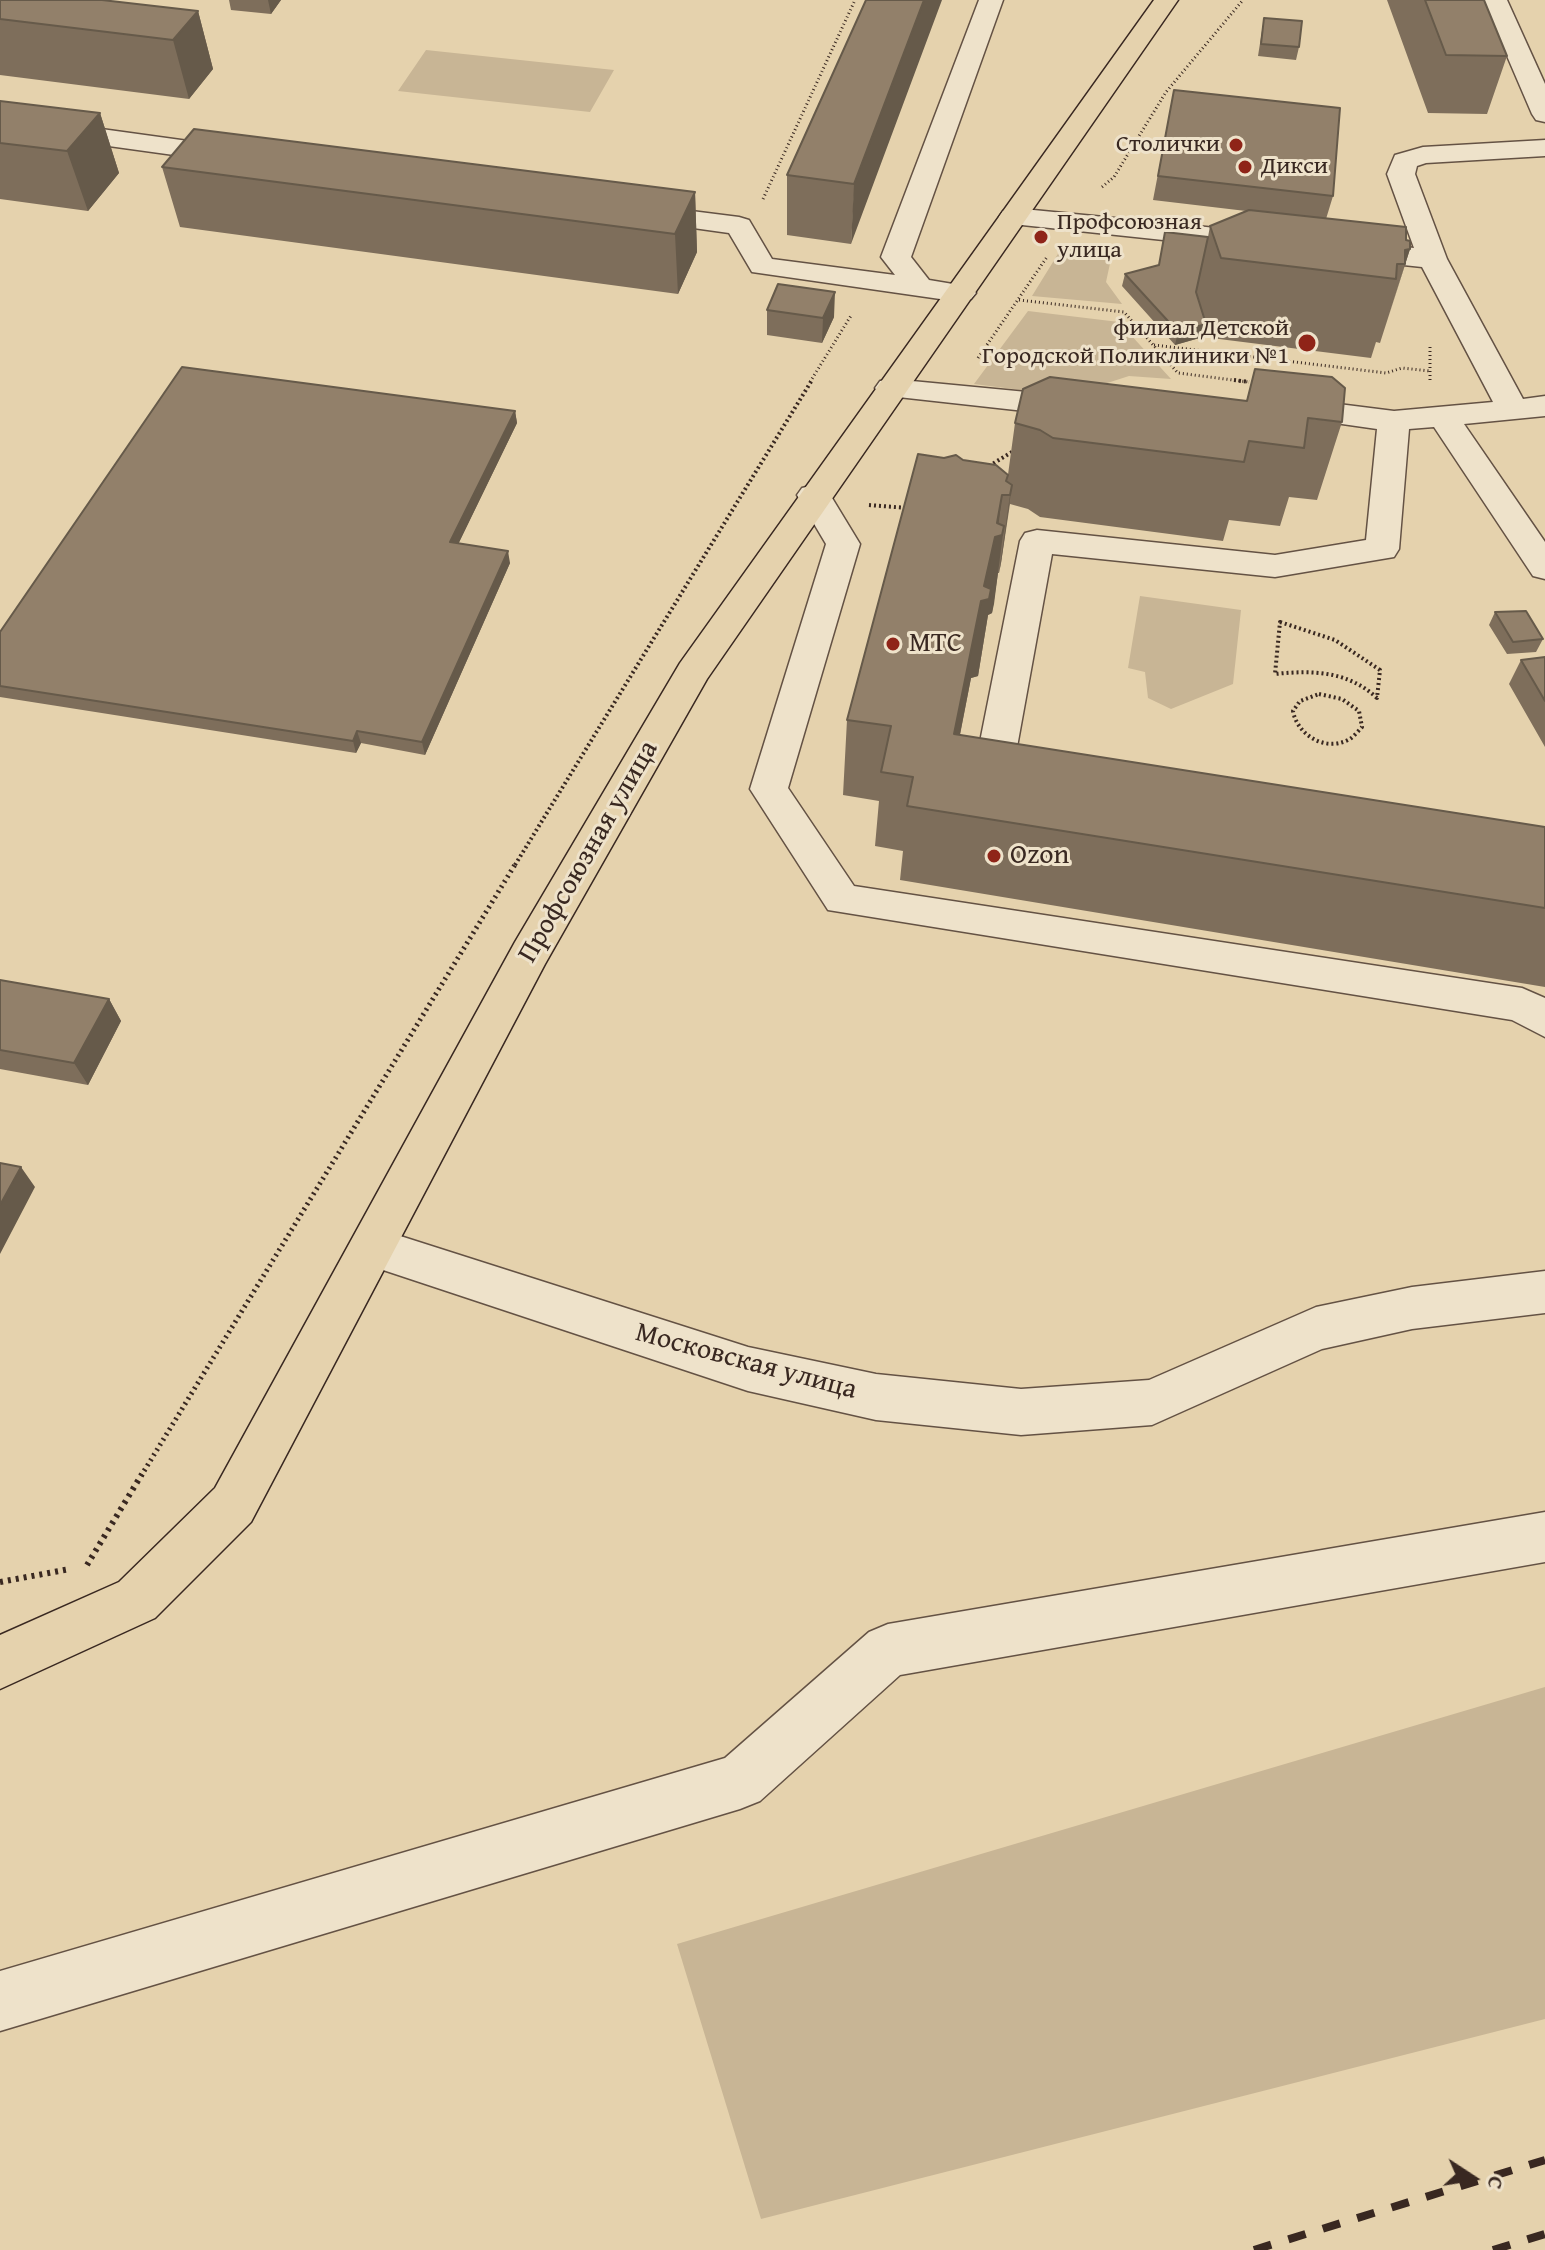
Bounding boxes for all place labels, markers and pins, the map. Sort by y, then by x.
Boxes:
place label: Столички [1116,131,1220,159]
marker: Столички [1227,136,1245,154]
place label: Дикси [1261,153,1328,181]
marker: Дикси [1236,158,1254,176]
place label: Профсоюзная улица [1057,209,1202,265]
marker: Профсоюзная улица [1032,228,1050,246]
place label: филиал Детской Городской Поликлиники №1 [982,315,1289,371]
marker: филиал Детской Городской Поликлиники №1 [1296,332,1318,354]
place label: МТС [909,627,962,661]
marker: МТС [884,635,902,653]
place label: Ozon [1010,839,1069,873]
marker: Ozon [985,847,1003,865]

